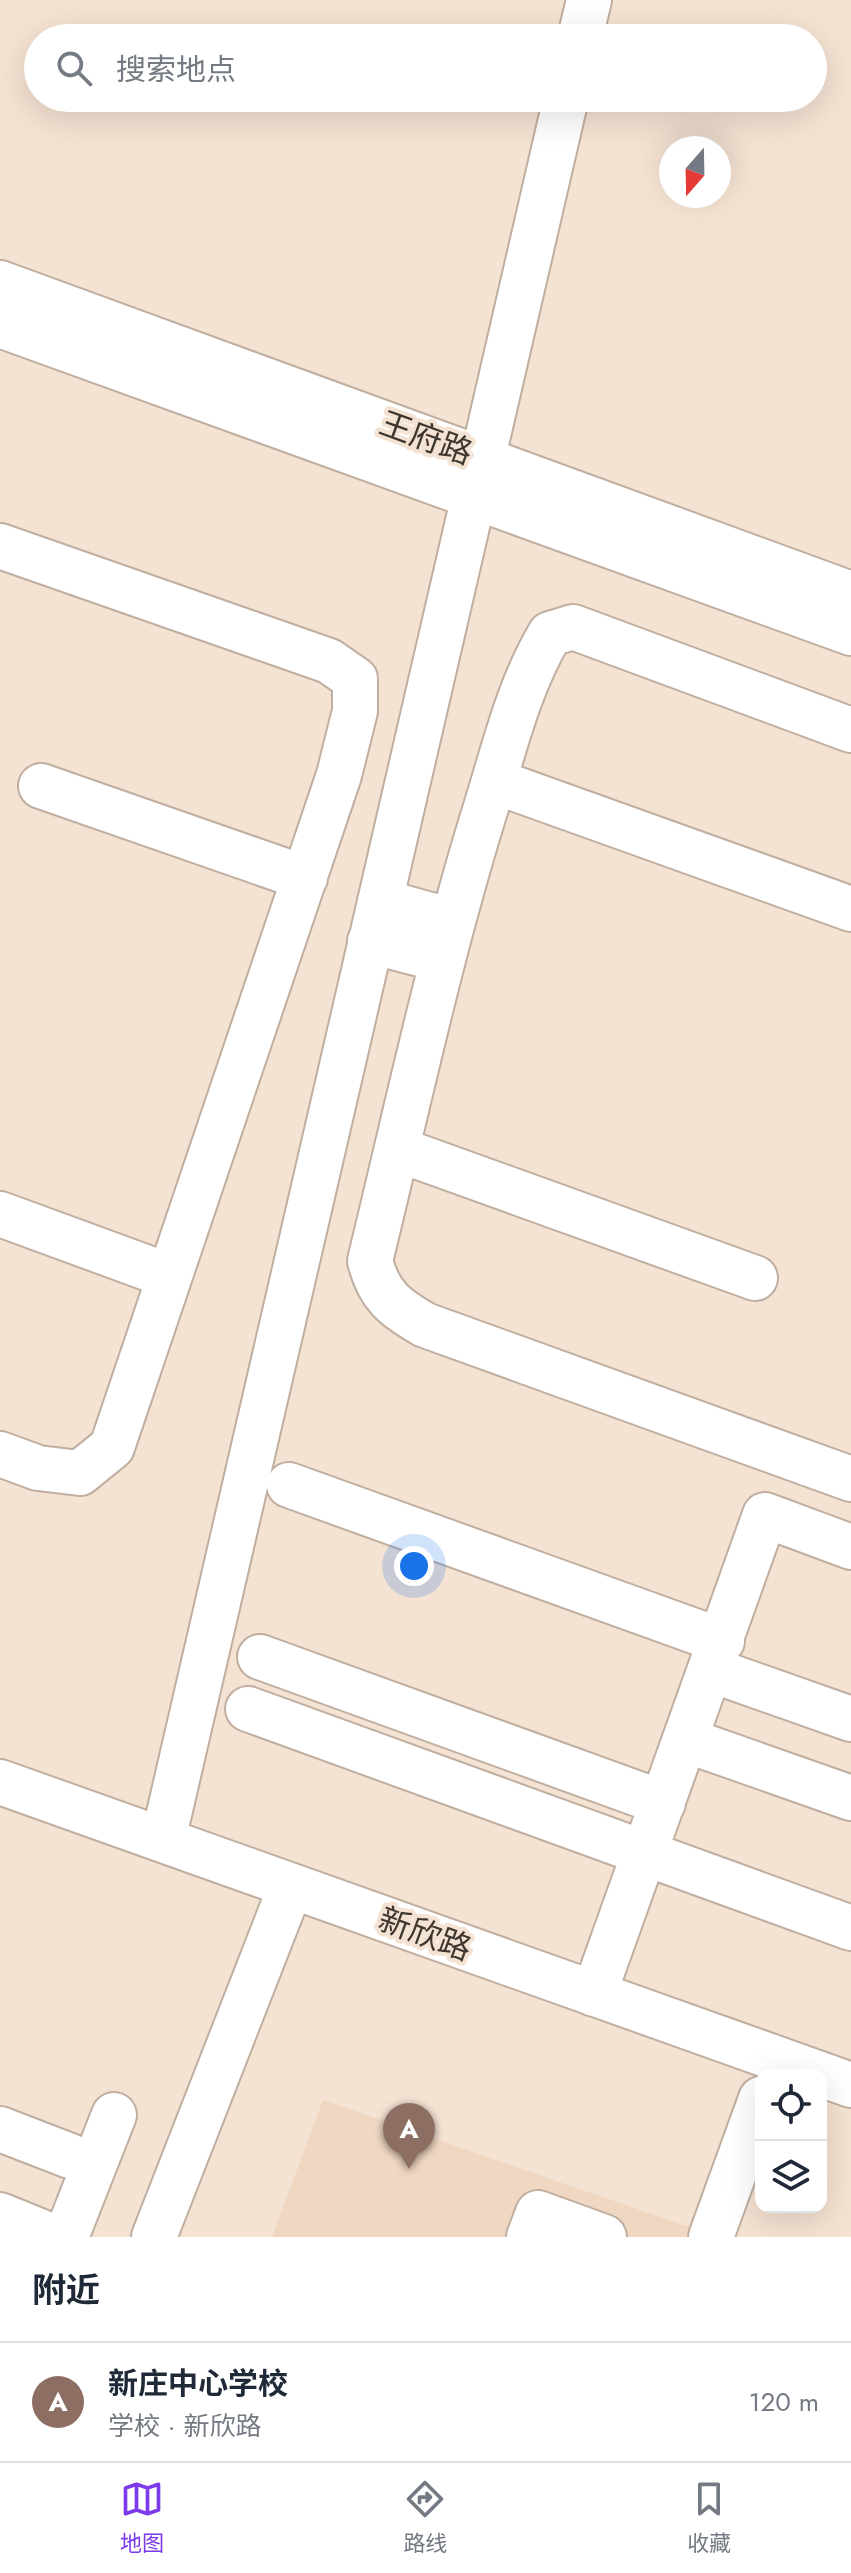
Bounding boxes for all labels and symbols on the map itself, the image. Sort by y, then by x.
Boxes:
north arrow [659,136,731,208]
street label: 王府路 [373,400,479,476]
your location [394,1546,434,1586]
street label: 新欣路 [372,1896,478,1972]
pin: A [383,2103,435,2169]

